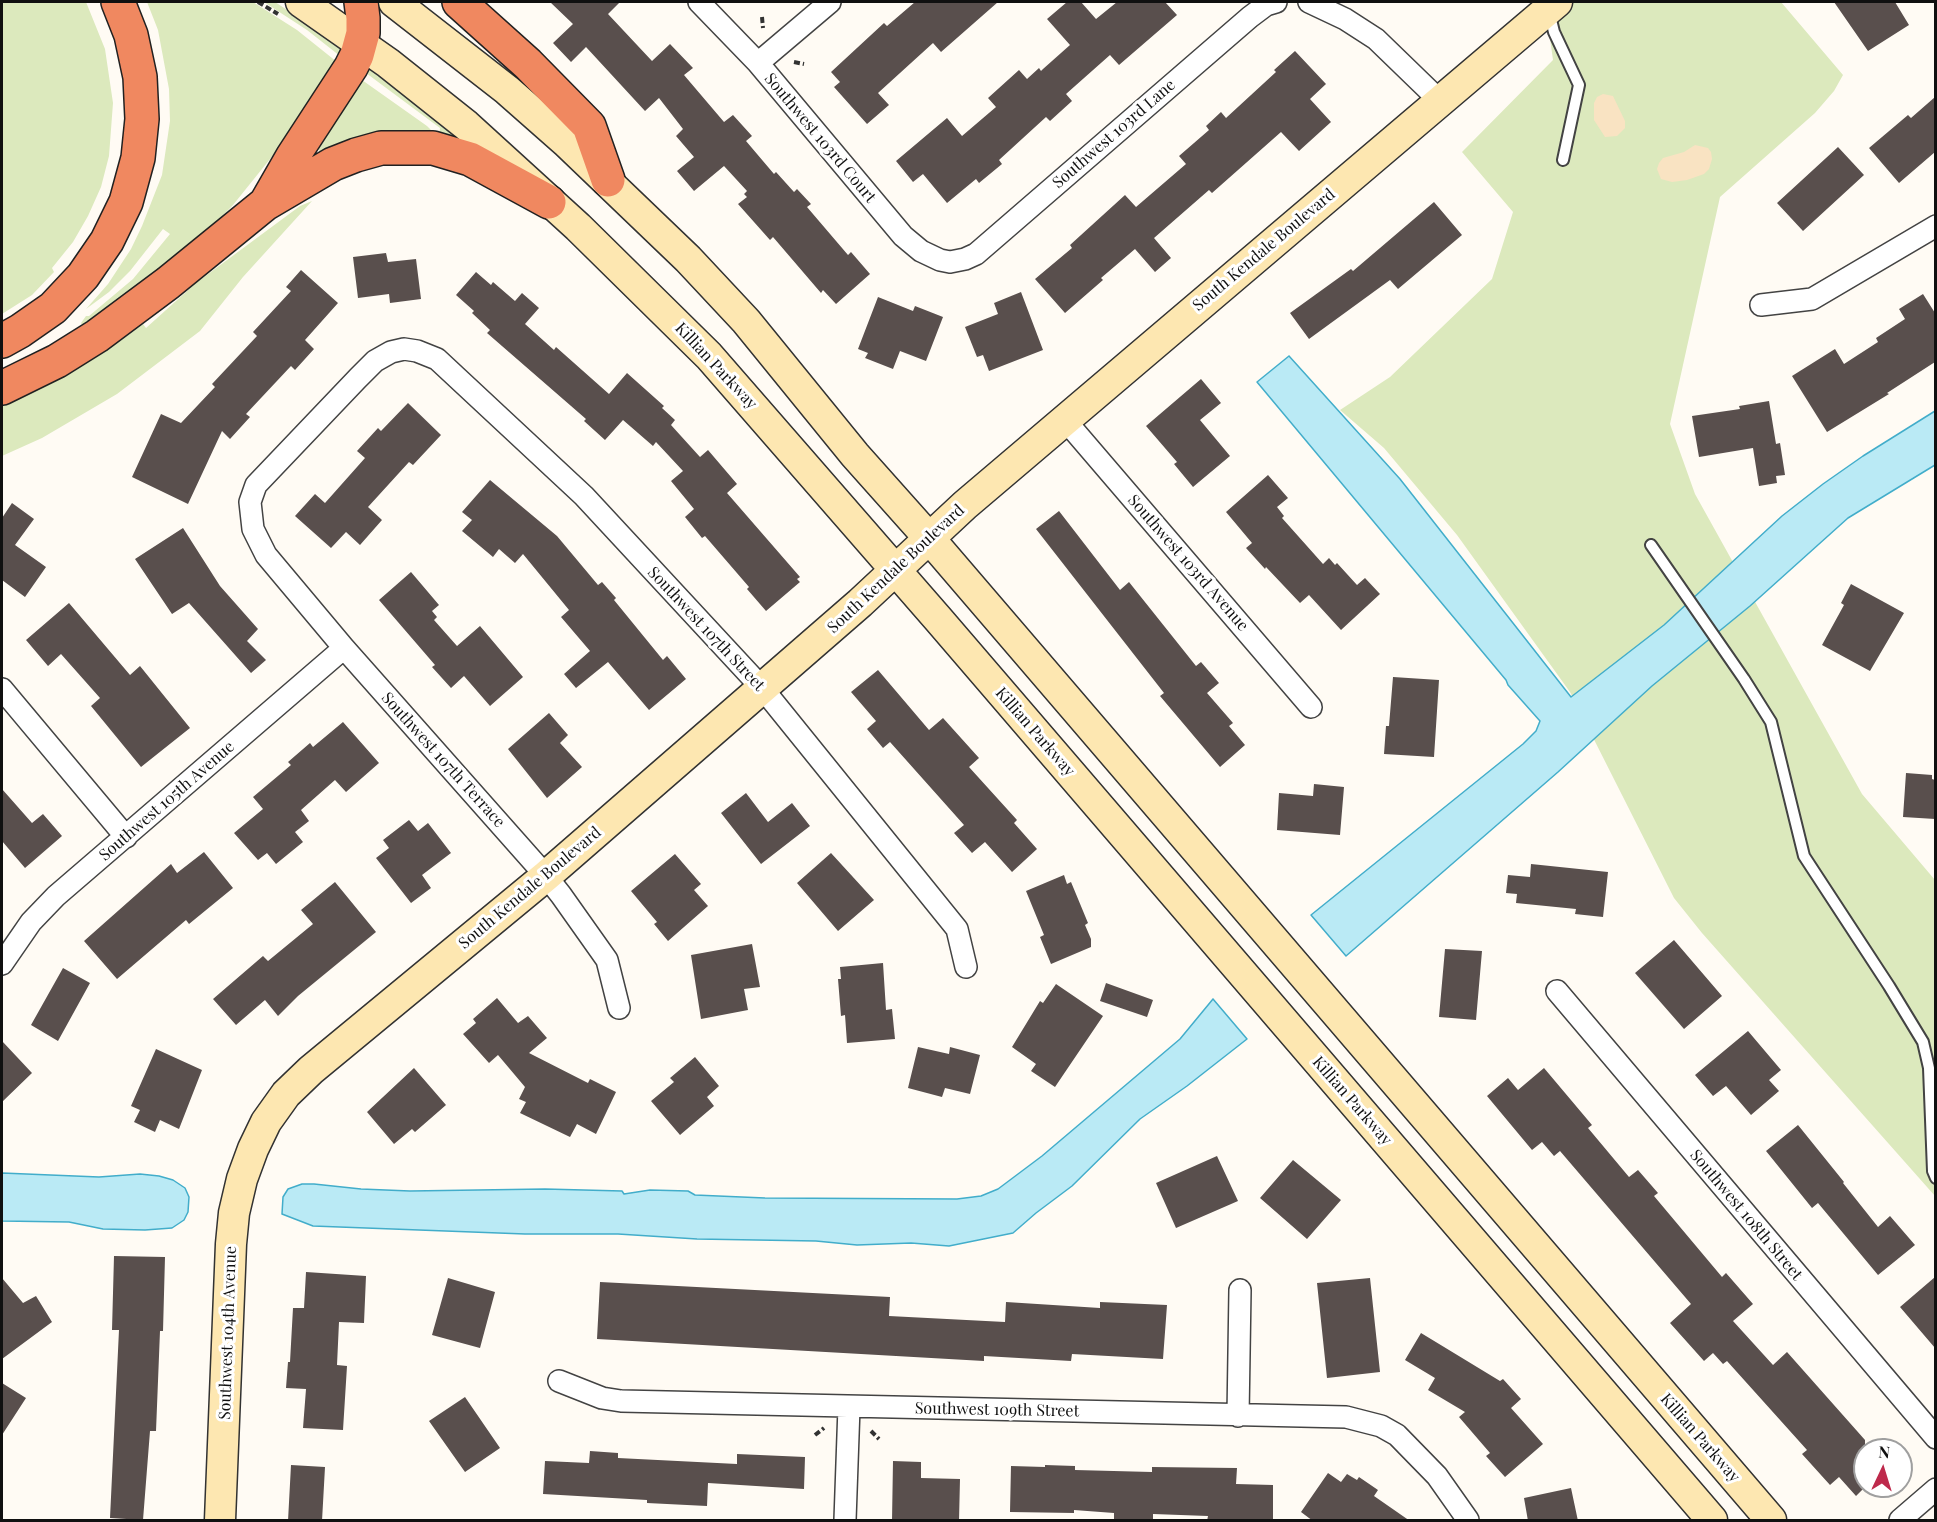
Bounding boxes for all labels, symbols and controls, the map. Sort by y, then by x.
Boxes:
street label: Southwest 103rd Court [760,69,880,207]
street label: Southwest 103rd Lane [1049,75,1179,193]
street label: South Kendale Boulevard [1189,185,1339,315]
street label: Killian Parkway [671,319,761,413]
street label: Southwest 103rd Avenue [1124,491,1252,635]
street label: South Kendale Boulevard [824,501,968,637]
street label: Southwest 107th Street [643,563,769,695]
street label: Killian Parkway [991,684,1079,780]
street label: Southwest 107th Terrace [377,688,509,832]
street label: Southwest 105th Avenue [96,737,238,865]
street label: South Kendale Boulevard [455,823,605,953]
street label: Killian Parkway [1308,1053,1396,1149]
street label: Southwest 108th Street [1686,1146,1806,1284]
street label: Southwest 104th Avenue [215,1246,241,1420]
street label: Killian Parkway [1656,1390,1744,1486]
street label: Southwest 109th Street [915,1399,1079,1421]
north arrow [1853,1438,1913,1498]
text: N [1878,1441,1891,1462]

